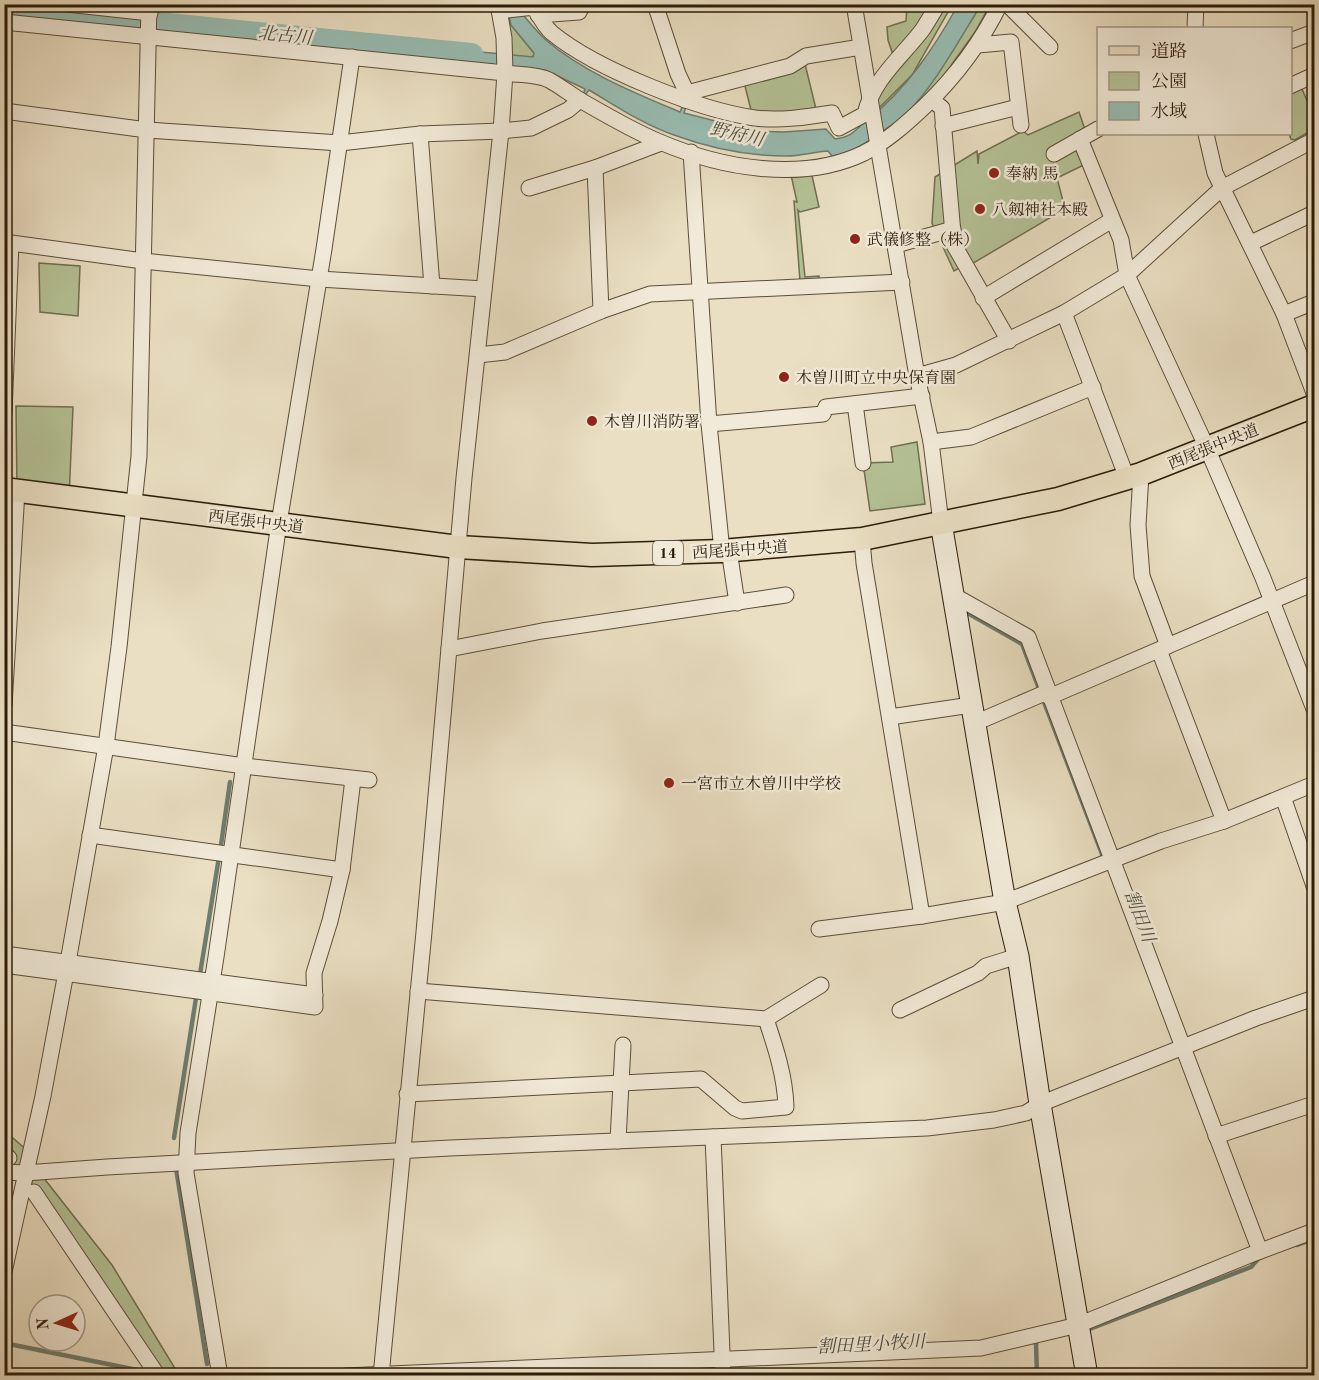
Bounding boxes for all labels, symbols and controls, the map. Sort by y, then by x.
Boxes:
water label: 北古川 [257,22,315,48]
legend [1097,27,1292,135]
text: 道路 [1151,41,1187,61]
text: 公園 [1151,72,1187,91]
text: 水域 [1151,101,1187,121]
water label: 野府川 [708,118,768,150]
place label: 奉納 馬 [1006,165,1058,183]
marker: 奉納 馬 [987,166,1001,180]
place label: 八剱神社本殿 [992,201,1088,219]
marker: 八剱神社本殿 [973,202,987,216]
place label: 武儀修整（株） [867,231,979,249]
marker: 武儀修整（株） [848,232,862,246]
place label: 木曽川町立中央保育園 [796,369,956,387]
marker: 木曽川町立中央保育園 [777,370,791,384]
place label: 木曽川消防署 [604,413,700,431]
marker: 木曽川消防署 [585,414,599,428]
street label: 西尾張中央道 [1165,421,1261,473]
street label: 西尾張中央道 [207,507,305,537]
street label: 西尾張中央道 [692,538,789,562]
road number: 14 [653,541,683,565]
place label: 一宮市立木曽川中学校 [681,775,841,793]
marker: 一宮市立木曽川中学校 [662,776,676,790]
water label: 割田川 [1121,887,1160,947]
north arrow [27,1293,87,1353]
text: N [36,1316,52,1331]
water label: 割田里小牧川 [817,1331,927,1357]

